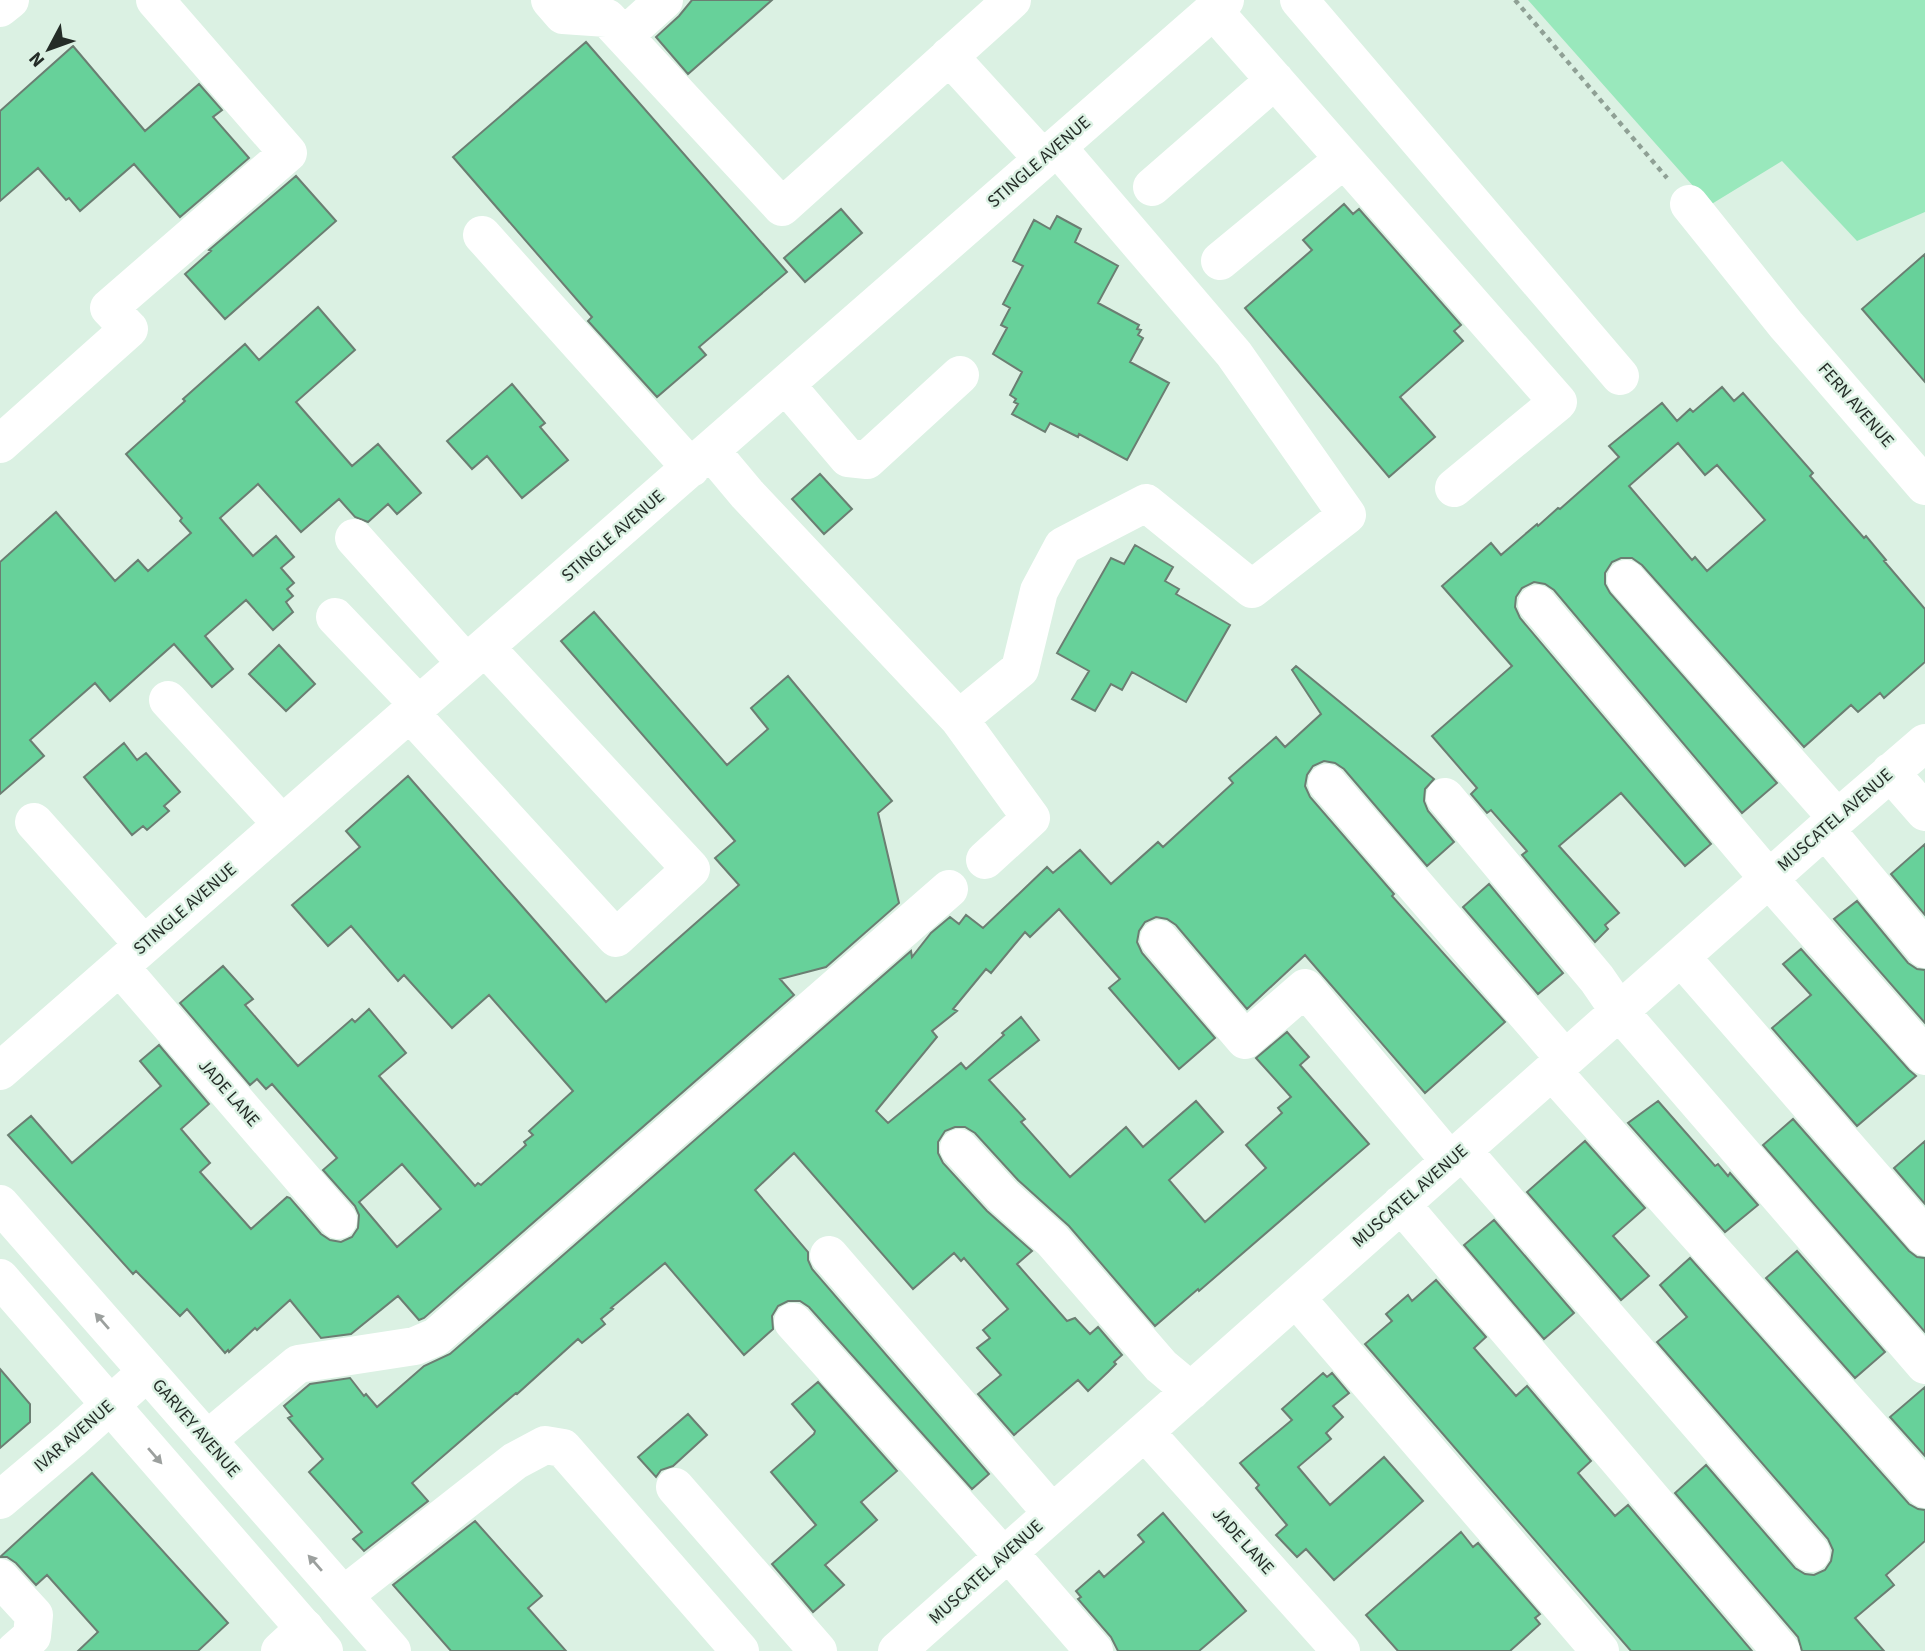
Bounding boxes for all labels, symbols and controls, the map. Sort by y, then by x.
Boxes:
north arrow [14,14,84,84]
text: N [23,46,52,73]
street label: STINGLE AVENUE [982,110,1096,214]
street label: FERN AVENUE [1812,357,1900,453]
street label: STINGLE AVENUE [556,484,670,588]
street label: MUSCATEL AVENUE [1772,763,1898,877]
street label: STINGLE AVENUE [128,857,242,961]
street label: JADE LANE [193,1054,265,1132]
street label: MUSCATEL AVENUE [1347,1139,1473,1253]
one-way arrow [95,1312,110,1329]
street label: GARVEY AVENUE [146,1373,246,1483]
street label: IVAR AVENUE [29,1394,119,1478]
one-way arrow [147,1447,163,1465]
street label: JADE LANE [1206,1502,1280,1580]
street label: MUSCATEL AVENUE [923,1514,1049,1630]
one-way arrow [308,1554,323,1571]

